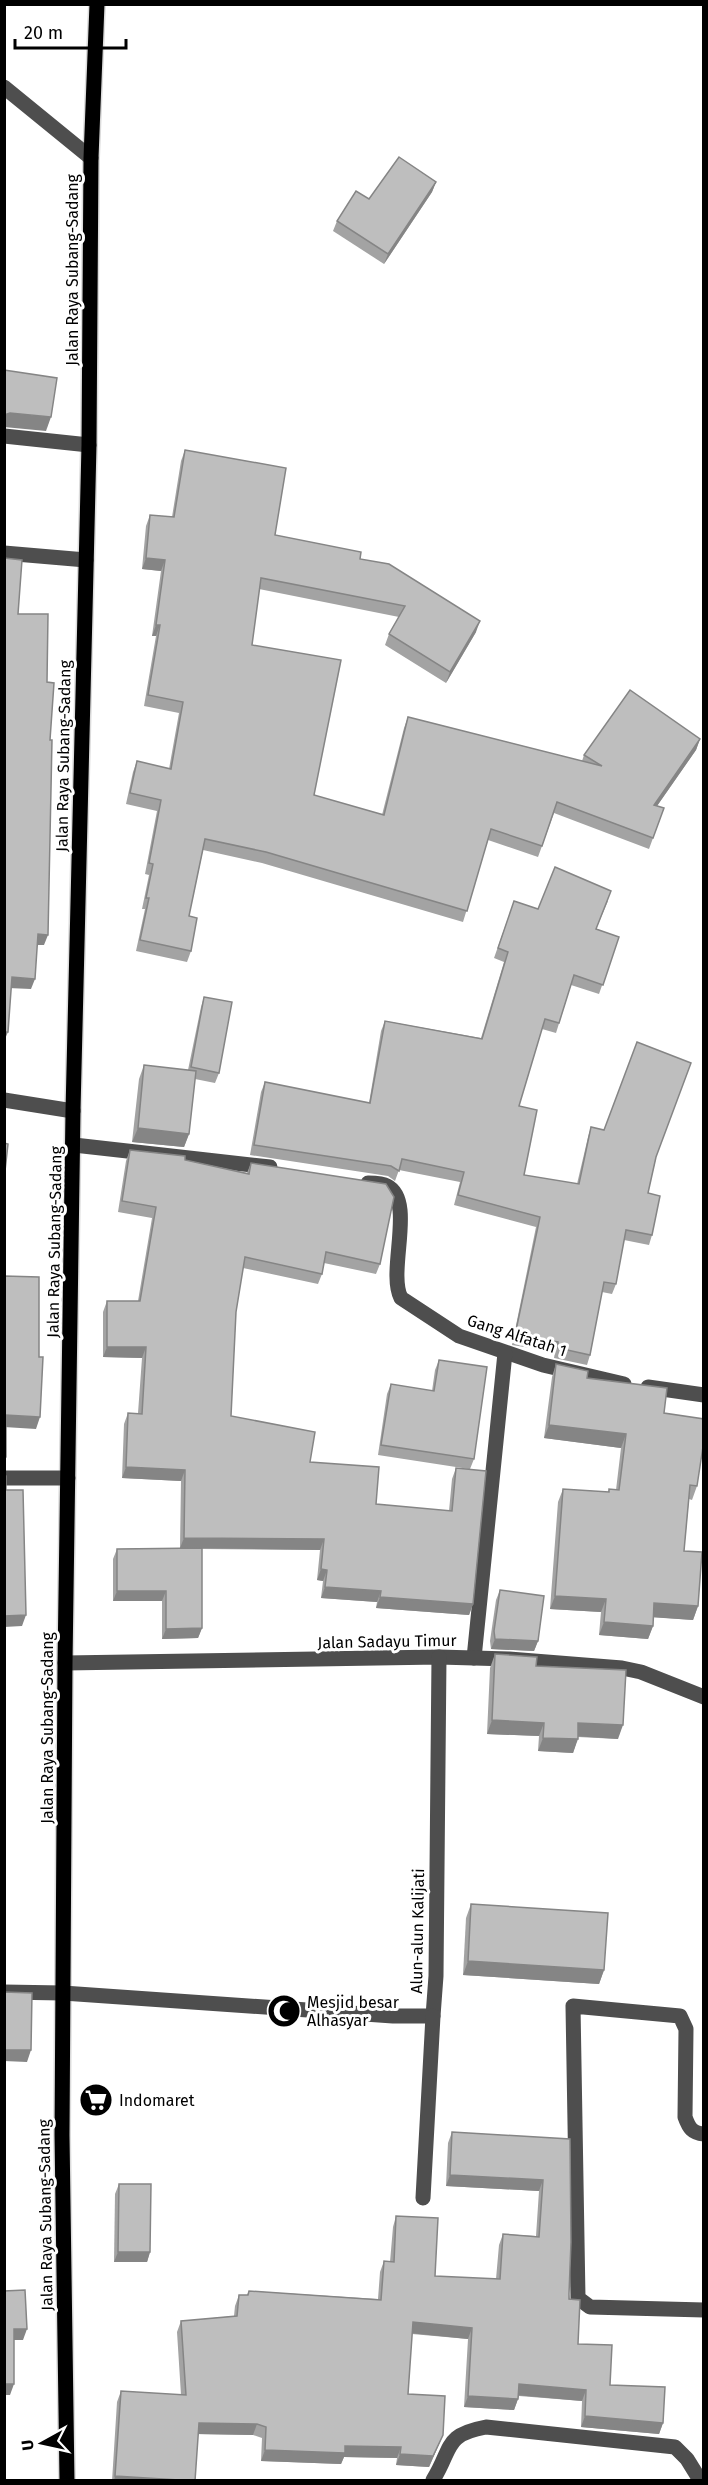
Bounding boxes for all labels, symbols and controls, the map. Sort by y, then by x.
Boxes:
scale bar [15,12,126,50]
text: 20 m [24,22,63,44]
street label: Jalan Raya Subang-Sadang [63,173,82,366]
street label: Jalan Raya Subang-Sadang [52,659,75,852]
street label: Jalan Raya Subang-Sadang [43,1145,66,1338]
street label: Gang Alfatah 1 [465,1310,569,1360]
street label: Jalan Raya Subang-Sadang [38,1631,57,1824]
street label: Jalan Sadayu Timur [317,1631,458,1652]
street label: Alun-alun Kalijati [407,1868,428,1994]
mosque icon: Mesjid besar Alhasyar [266,1993,302,2029]
place label: Mesjid besar Alhasyar [307,1993,400,2030]
supermarket icon: Indomaret [78,2082,114,2118]
place label: Indomaret [119,2091,195,2110]
street label: Jalan Raya Subang-Sadang [34,2118,57,2311]
north arrow [12,2413,72,2473]
text: U [18,2439,38,2452]

